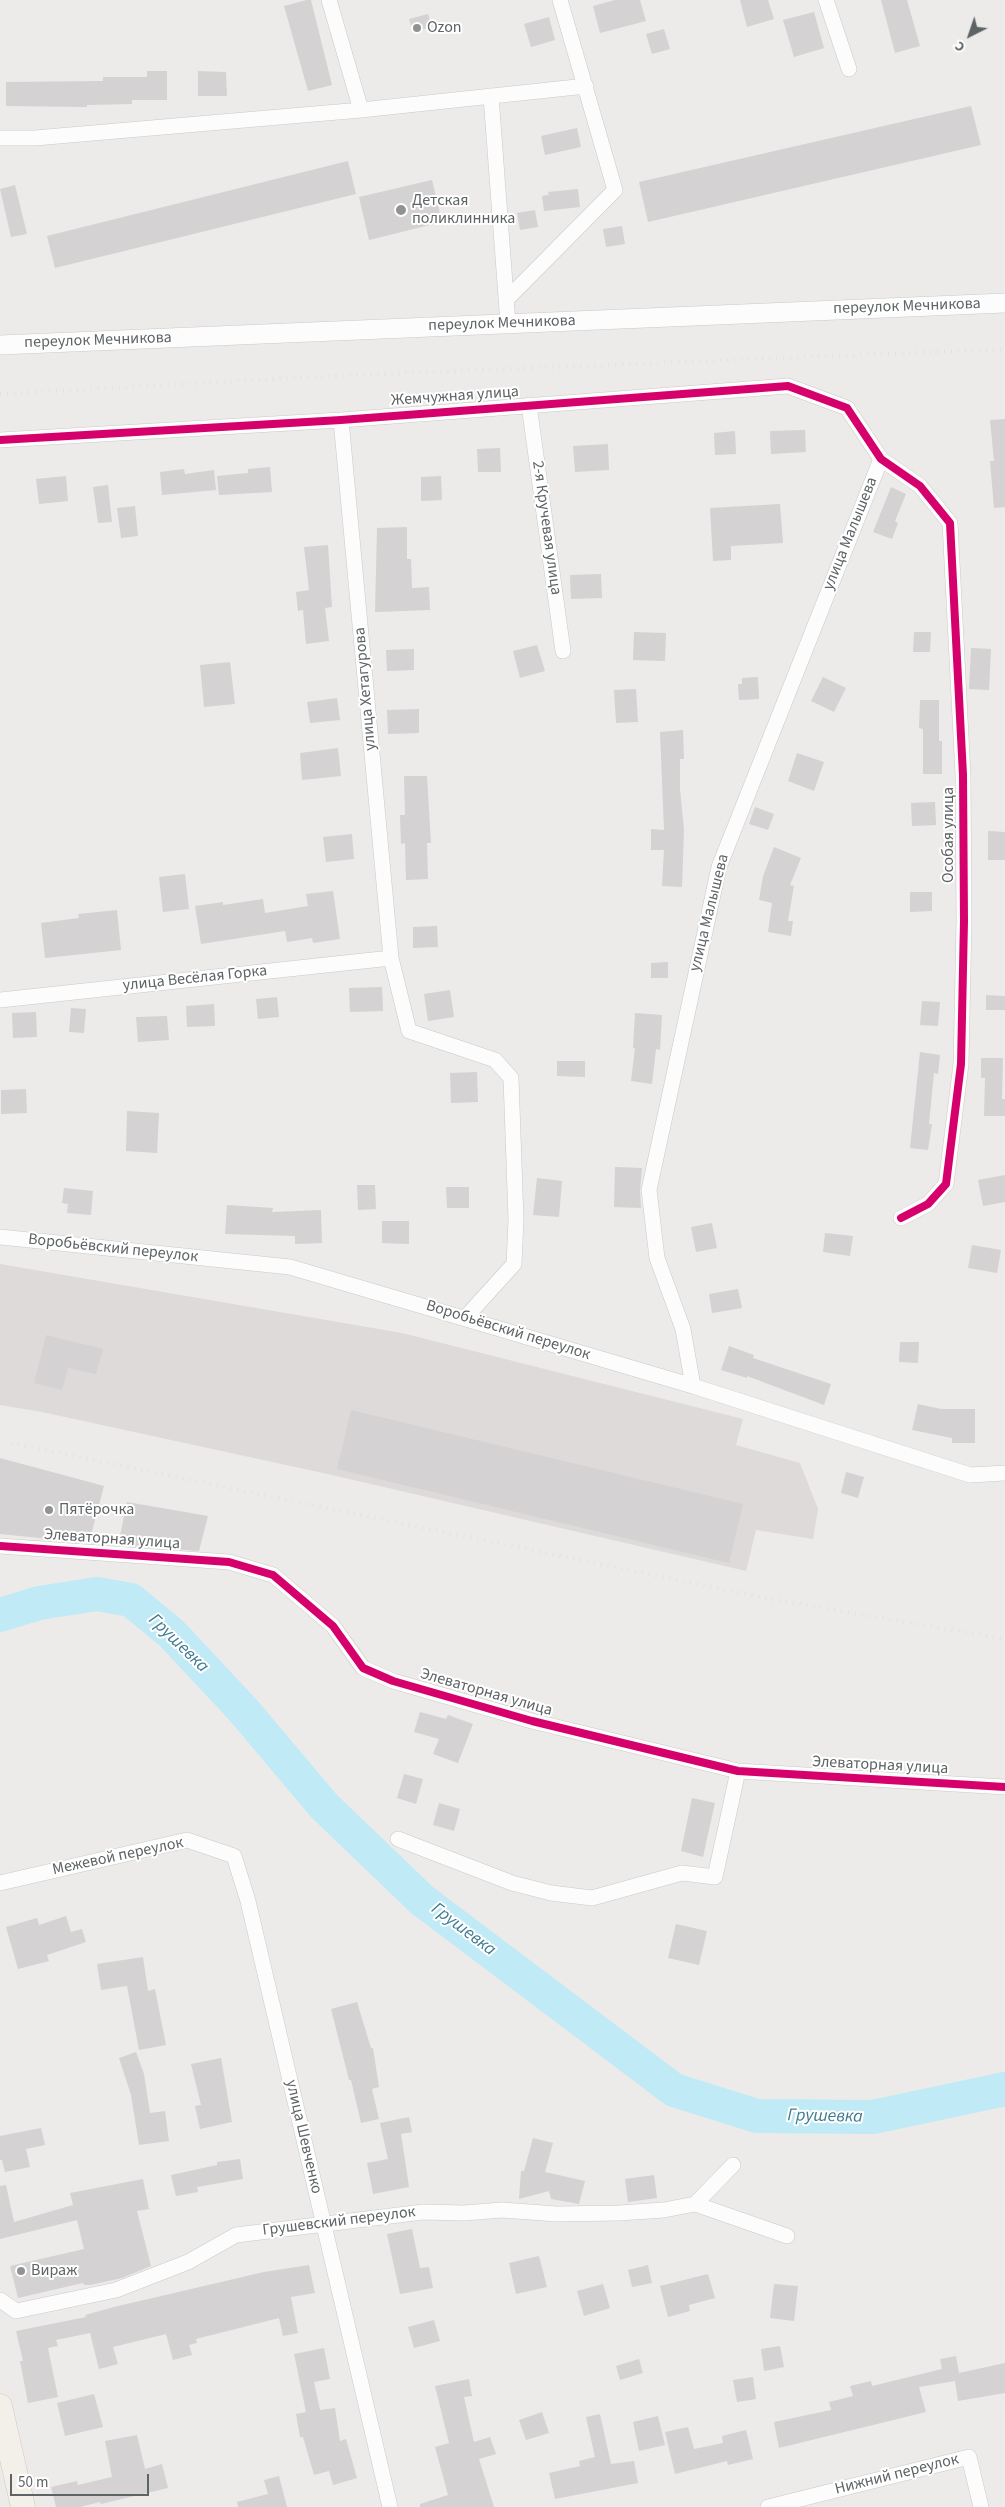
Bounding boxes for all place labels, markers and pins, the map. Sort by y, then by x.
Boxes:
place label: Ozon [427,18,462,38]
marker: Ozon [411,22,423,34]
place label: Детская поликлинника [412,191,515,229]
marker: Детская поликлинника [394,203,408,217]
place label: Пятёрочка [59,1500,134,1520]
marker: Пятёрочка [43,1504,55,1516]
place label: Вираж [31,2261,77,2281]
marker: Вираж [15,2265,27,2277]

